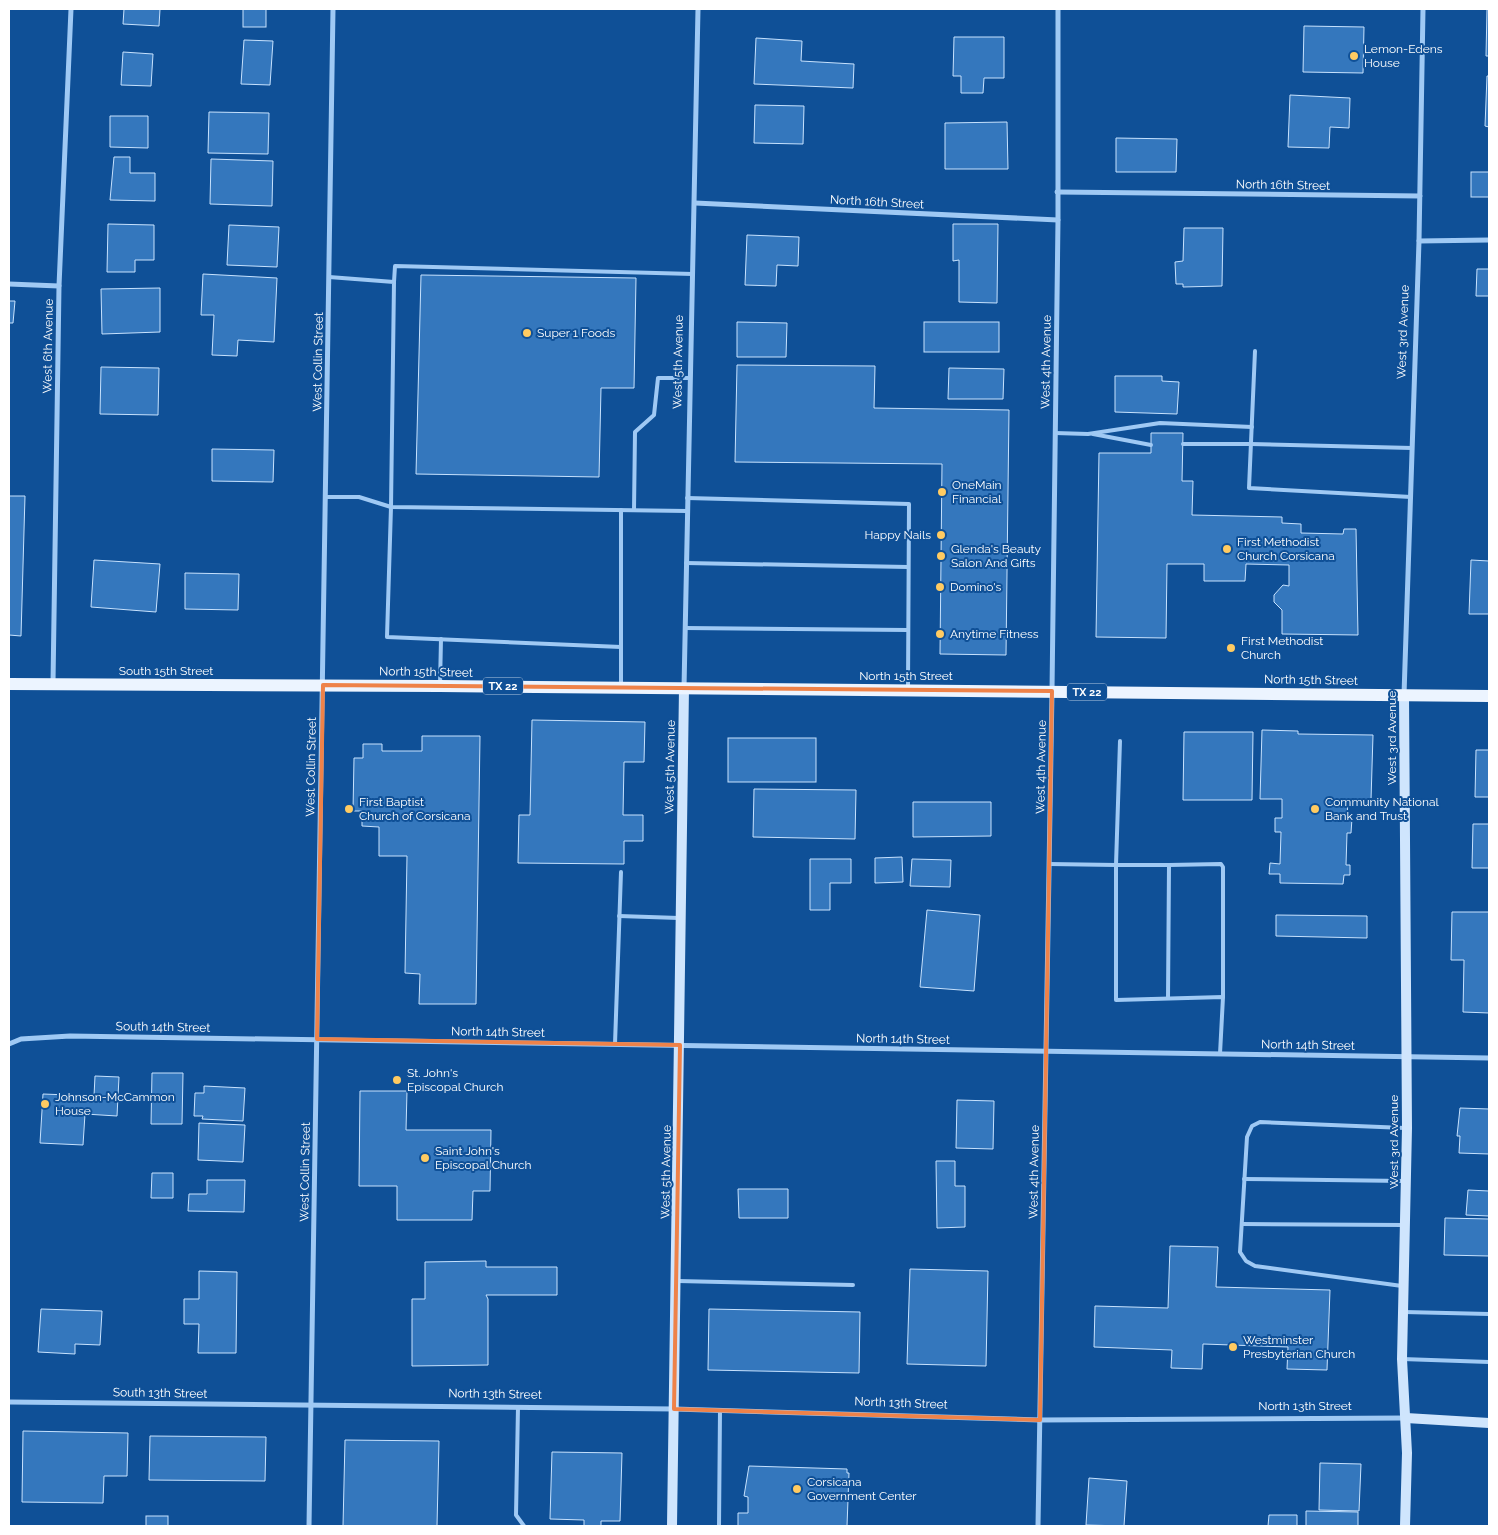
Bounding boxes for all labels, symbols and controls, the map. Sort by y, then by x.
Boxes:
place label: Lemon-Edens House [1364,42,1443,70]
marker: Lemon-Edens House [1348,50,1360,62]
street label: North 16th Street [1236,177,1330,193]
street label: North 16th Street [830,193,924,211]
street label: West 3rd Avenue [1394,285,1412,379]
street label: West 6th Avenue [40,299,56,393]
street label: West Collin Street [310,312,326,412]
street label: West 5th Avenue [670,315,686,409]
street label: West 4th Avenue [1038,315,1054,409]
place label: Super 1 Foods [537,326,615,340]
marker: Super 1 Foods [521,327,533,339]
place label: OneMain Financial [952,478,1002,506]
marker: OneMain Financial [936,486,948,498]
place label: Happy Nails [864,528,931,542]
marker: Happy Nails [935,529,947,541]
place label: First Methodist Church Corsicana [1237,535,1335,563]
place label: Glenda's Beauty Salon And Gifts [951,542,1042,570]
marker: First Methodist Church Corsicana [1221,543,1233,555]
marker: Glenda's Beauty Salon And Gifts [935,550,947,562]
place label: Domino's [950,580,1002,594]
marker: Domino's [934,581,946,593]
place label: Anytime Fitness [950,627,1039,641]
marker: Anytime Fitness [934,628,946,640]
place label: First Methodist Church [1241,634,1323,662]
marker: First Methodist Church [1225,642,1237,654]
street label: South 15th Street [119,664,213,678]
street label: North 15th Street [379,664,473,680]
street label: North 15th Street [859,669,953,683]
street label: North 15th Street [1264,672,1358,688]
road number: TX 22 [483,678,523,694]
road number: TX 22 [1067,684,1107,700]
street label: West 3rd Avenue [1385,691,1399,785]
street label: West Collin Street [303,717,319,817]
street label: West 5th Avenue [662,720,678,814]
street label: West 4th Avenue [1033,720,1049,814]
place label: First Baptist Church of Corsicana [359,795,470,823]
place label: Community National Bank and Trust [1325,795,1439,823]
marker: First Baptist Church of Corsicana [343,803,355,815]
marker: Community National Bank and Trust [1309,803,1321,815]
street label: South 14th Street [116,1019,210,1035]
street label: North 14th Street [451,1024,545,1040]
street label: North 14th Street [856,1031,950,1047]
street label: North 14th Street [1261,1037,1355,1053]
place label: St. John's Episcopal Church [407,1066,504,1094]
marker: St. John's Episcopal Church [391,1074,403,1086]
place label: Johnson-McCammon House [55,1090,175,1118]
street label: West 3rd Avenue [1387,1095,1401,1189]
marker: Johnson-McCammon House [39,1098,51,1110]
street label: West Collin Street [297,1122,313,1222]
street label: West 5th Avenue [658,1125,674,1219]
street label: West 4th Avenue [1026,1125,1042,1219]
place label: Saint John's Episcopal Church [435,1144,532,1172]
marker: Saint John's Episcopal Church [419,1152,431,1164]
place label: Westminster Presbyterian Church [1243,1333,1355,1361]
marker: Westminster Presbyterian Church [1227,1341,1239,1353]
street label: South 13th Street [113,1385,207,1401]
street label: North 13th Street [448,1386,542,1402]
street label: North 13th Street [854,1394,948,1412]
street label: North 13th Street [1258,1399,1352,1413]
place label: Corsicana Government Center [807,1475,917,1503]
marker: Corsicana Government Center [791,1483,803,1495]

